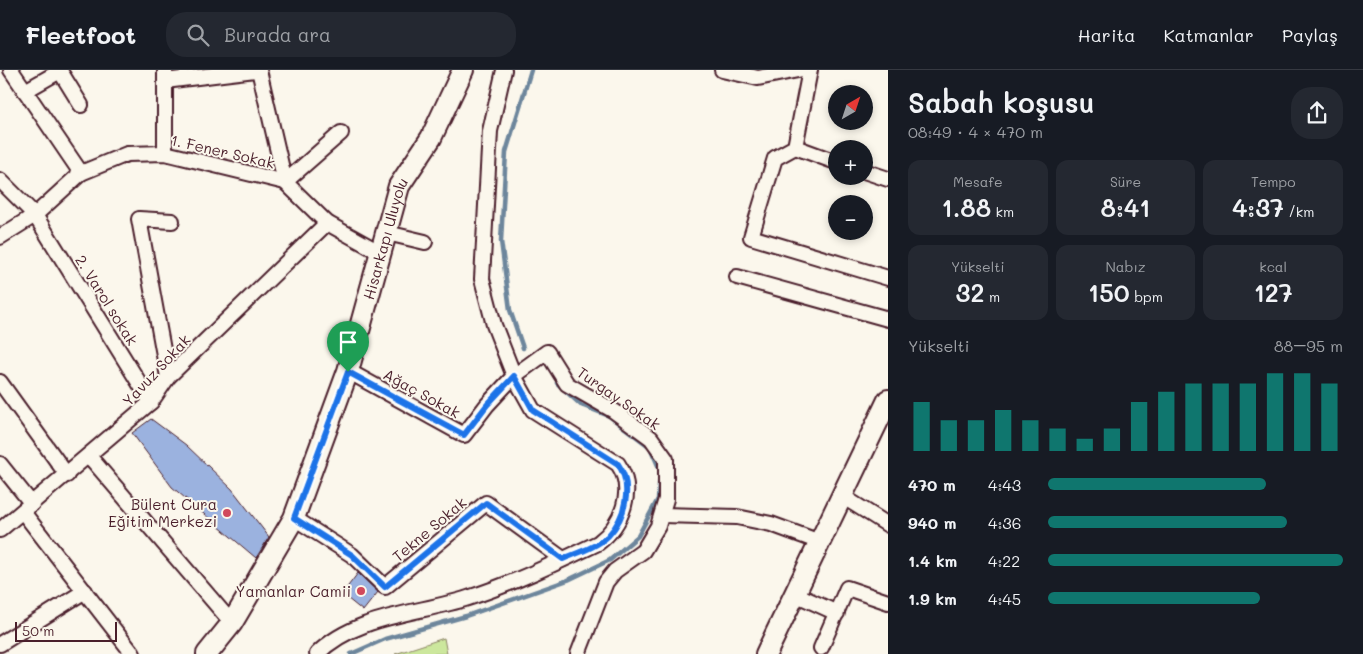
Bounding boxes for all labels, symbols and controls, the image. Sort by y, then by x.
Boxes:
search box [166,12,516,57]
text: Fleetfoot [25,19,136,50]
icon: search [184,21,212,49]
text: Burada ara [224,22,331,47]
text: Harita [1078,23,1136,47]
text: Katmanlar [1164,23,1254,47]
text: Paylaş [1282,23,1338,47]
text: Sabah koşusu [908,84,1094,120]
north arrow [828,85,872,130]
map controls [828,85,873,240]
button: share [1291,87,1343,139]
text: 08:49 · 4 × 470 m [908,121,1043,142]
street label: 1. Fener Sokak [169,129,277,173]
button: + [828,140,873,185]
text: Mesafe [953,172,1003,191]
text: Süre [1110,172,1141,191]
text: Tempo [1251,172,1295,191]
street label: Hisarkapı Uluyolu [358,173,412,302]
text: 1.88 [942,191,991,223]
text: 8:41 [1101,191,1150,223]
text: 4:37 [1232,191,1284,223]
button: − [828,195,873,240]
text: km [991,202,1014,221]
text: /km [1284,202,1314,221]
street label: 2. Varol sokak [71,251,143,349]
text: Yükselti [951,257,1005,276]
text: Nabız [1105,257,1146,276]
text: kcal [1259,257,1287,276]
text: 32 [956,276,984,308]
text: 150 [1088,276,1130,308]
text: 127 [1254,276,1293,308]
text: m [984,287,1000,306]
text: bpm [1130,287,1163,306]
pin [327,321,369,372]
icon: arrive [334,328,362,356]
street label: Yavuz Sokak [118,330,194,410]
text: Yükselti [908,335,969,356]
text: 88–95 m [1274,335,1343,356]
street label: Turgay Sokak [573,362,665,434]
street label: Ağaç Sokak [380,364,464,422]
text: 470 m [908,474,956,495]
text: 4:43 [988,474,1021,495]
street label: Tekne Sokak [388,492,470,566]
place label: Bülent Cura Eğitim Merkezi [108,494,217,531]
marker: Bülent Cura Eğitim Merkezi [221,507,233,519]
text: 940 m [908,512,957,533]
text: 4:36 [988,512,1021,533]
text: 1.4 km [908,550,957,571]
text: 4:22 [988,550,1020,571]
place label: Yamanlar Camii [236,581,351,601]
marker: Yamanlar Camii [355,585,367,597]
text: 1.9 km [908,588,957,609]
text: 4:45 [988,588,1021,609]
scale bar [15,619,118,642]
text: 50 m [22,621,54,640]

